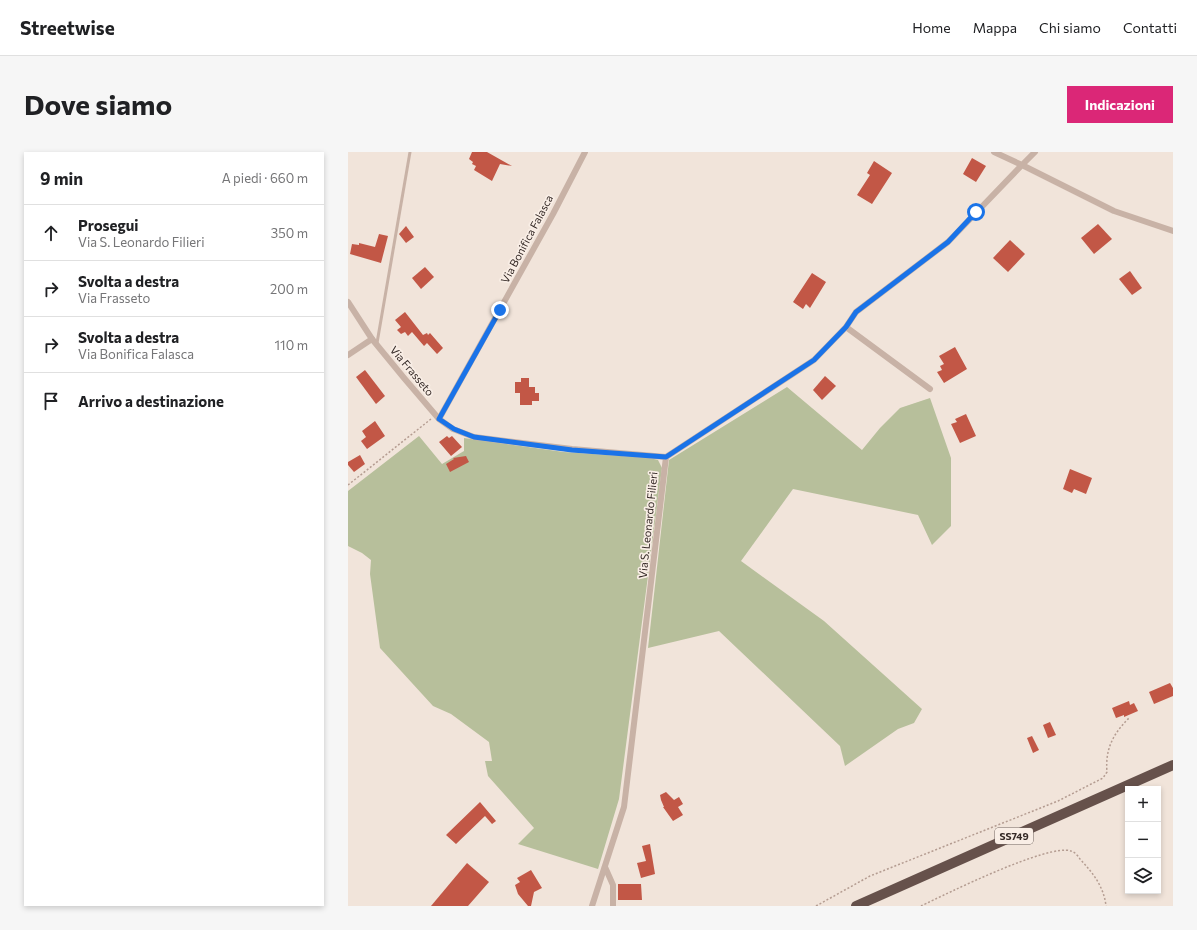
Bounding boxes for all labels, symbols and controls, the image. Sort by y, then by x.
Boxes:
text: Streetwise [20,16,115,39]
text: Home [912,19,951,36]
text: Mappa [973,19,1017,36]
text: Chi siamo [1039,19,1101,36]
text: Contatti [1123,19,1177,36]
button: Indicazioni [1067,86,1173,123]
text: Dove siamo [24,87,172,121]
text: 9 min [40,168,83,189]
text: A piedi · 660 m [222,170,308,186]
street label: Via Bonifica Falasca [498,192,555,285]
route start [967,203,985,221]
text: Prosegui [78,216,138,234]
icon: ahead [40,222,62,244]
text: 350 m [271,225,308,241]
text: Via S. Leonardo Filieri [78,234,205,250]
text: Svolta a destra [78,272,179,290]
icon: right [40,278,62,300]
text: 200 m [270,281,308,297]
text: Via Frasseto [78,290,150,306]
route end [491,301,509,319]
text: Svolta a destra [78,328,179,346]
icon: right [40,334,62,356]
text: 110 m [275,337,308,353]
street label: Via Frasseto [388,343,437,399]
text: Via Bonifica Falasca [78,346,194,362]
icon: arrive [40,390,62,412]
text: Arrivo a destinazione [78,392,224,410]
street label: Via S. Leonardo Filieri [635,471,660,579]
map controls [1125,786,1161,894]
button: + [1125,786,1161,822]
button: − [1125,822,1161,858]
road number: SS749 [995,828,1033,844]
button: layers [1125,858,1161,894]

